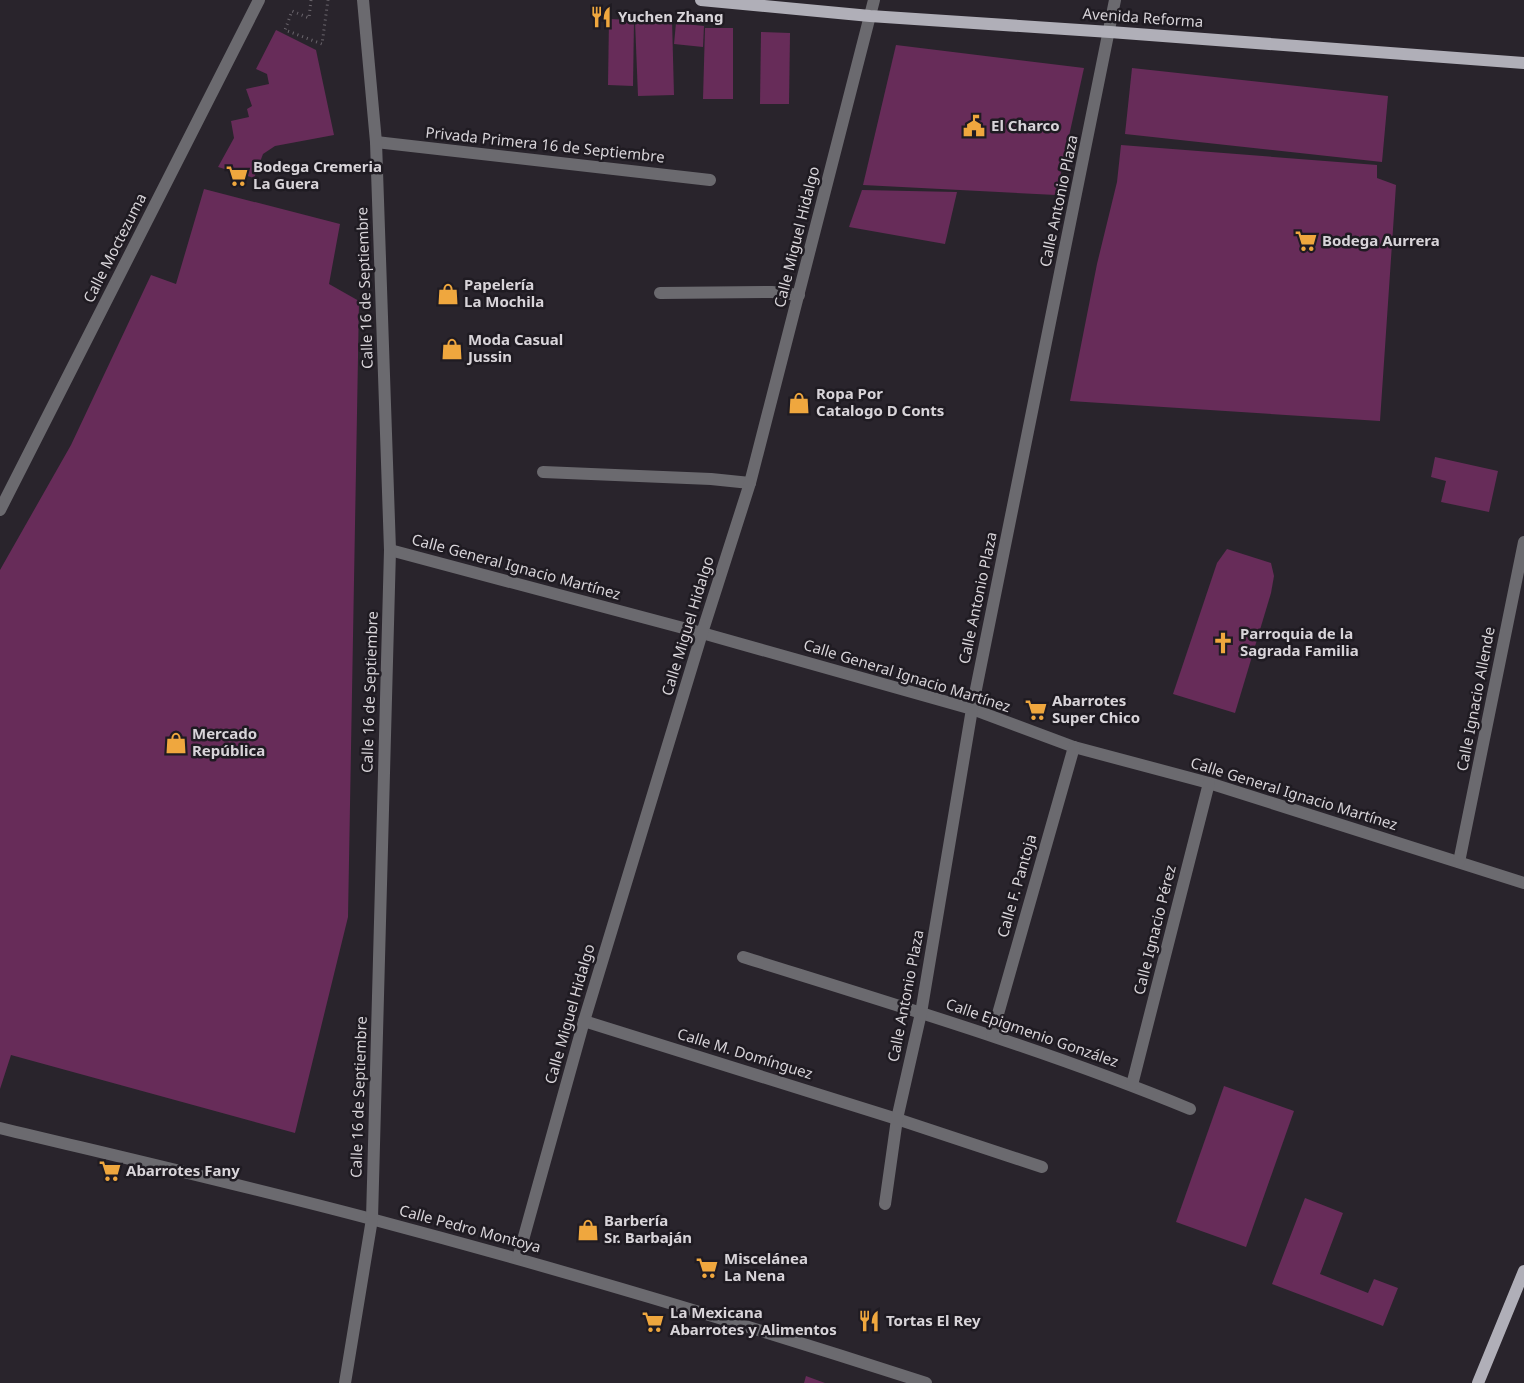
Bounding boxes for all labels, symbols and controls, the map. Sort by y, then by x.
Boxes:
street label: Avenida Reforma [1082,3,1204,31]
restaurant icon: Yuchen Zhang [588,4,614,30]
place label: Yuchen Zhang [618,6,723,26]
public building icon: El Charco [961,113,987,139]
place label: El Charco [991,115,1060,135]
street label: Privada Primera 16 de Septiembre [424,121,666,167]
street label: Calle Antonio Plaza [1034,133,1082,269]
place label: Bodega Cremeria La Guera [253,156,382,193]
supermarket icon: Bodega Cremeria La Guera [224,163,250,189]
street label: Calle Miguel Hidalgo [769,164,823,310]
street label: Calle Moctezuma [78,189,150,306]
street label: Calle 16 de Septiembre [351,207,377,369]
supermarket icon: Bodega Aurrera [1293,228,1319,254]
place label: Bodega Aurrera [1322,230,1440,250]
place label: Papelería La Mochila [464,274,544,311]
shop icon: Papelería La Mochila [435,281,461,307]
place label: Moda Casual Jussin [466,329,563,366]
shop icon: Moda Casual Jussin [439,336,465,362]
place label: Ropa Por Catalogo D Conts [816,383,944,420]
shop icon: Ropa Por Catalogo D Conts [786,390,812,416]
street label: Calle General Ignacio Martínez [410,529,623,604]
street label: Calle Antonio Plaza [953,530,1001,666]
street label: Calle Miguel Hidalgo [656,553,718,698]
street label: Calle 16 de Septiembre [356,611,382,773]
place label: Parroquia de la Sagrada Familia [1240,623,1359,660]
street label: Calle Ignacio Allende [1451,625,1499,773]
church icon: Parroquia de la Sagrada Familia [1210,630,1236,656]
street label: Calle General Ignacio Martínez [801,634,1013,716]
place label: Abarrotes Super Chico [1052,690,1140,727]
supermarket icon: Abarrotes Super Chico [1023,697,1049,723]
place label: Mercado República [192,723,265,760]
shop icon: Mercado República [163,730,189,756]
street label: Calle General Ignacio Martínez [1188,752,1400,834]
street label: Calle F. Pantoja [992,832,1040,940]
street label: Calle Ignacio Pérez [1128,863,1180,997]
street label: Calle Antonio Plaza [882,928,928,1064]
street label: Calle Miguel Hidalgo [539,941,599,1086]
street label: Calle Epigmenio González [943,993,1121,1071]
street label: Calle 16 de Septiembre [345,1016,371,1178]
street label: Calle M. Domínguez [675,1023,815,1083]
supermarket icon: Abarrotes Fany [97,1158,123,1184]
place label: Abarrotes Fany [126,1160,240,1180]
street label: Calle Pedro Montoya [397,1200,543,1257]
place label: Barbería Sr. Barbaján [604,1210,692,1247]
shop icon: Barbería Sr. Barbaján [575,1217,601,1243]
place label: Miscelánea La Nena [724,1248,808,1285]
supermarket icon: Miscelánea La Nena [694,1255,720,1281]
place label: La Mexicana Abarrotes y Alimentos [670,1302,837,1339]
restaurant icon: Tortas El Rey [856,1308,882,1334]
supermarket icon: La Mexicana Abarrotes y Alimentos [640,1309,666,1335]
place label: Tortas El Rey [886,1310,981,1330]

